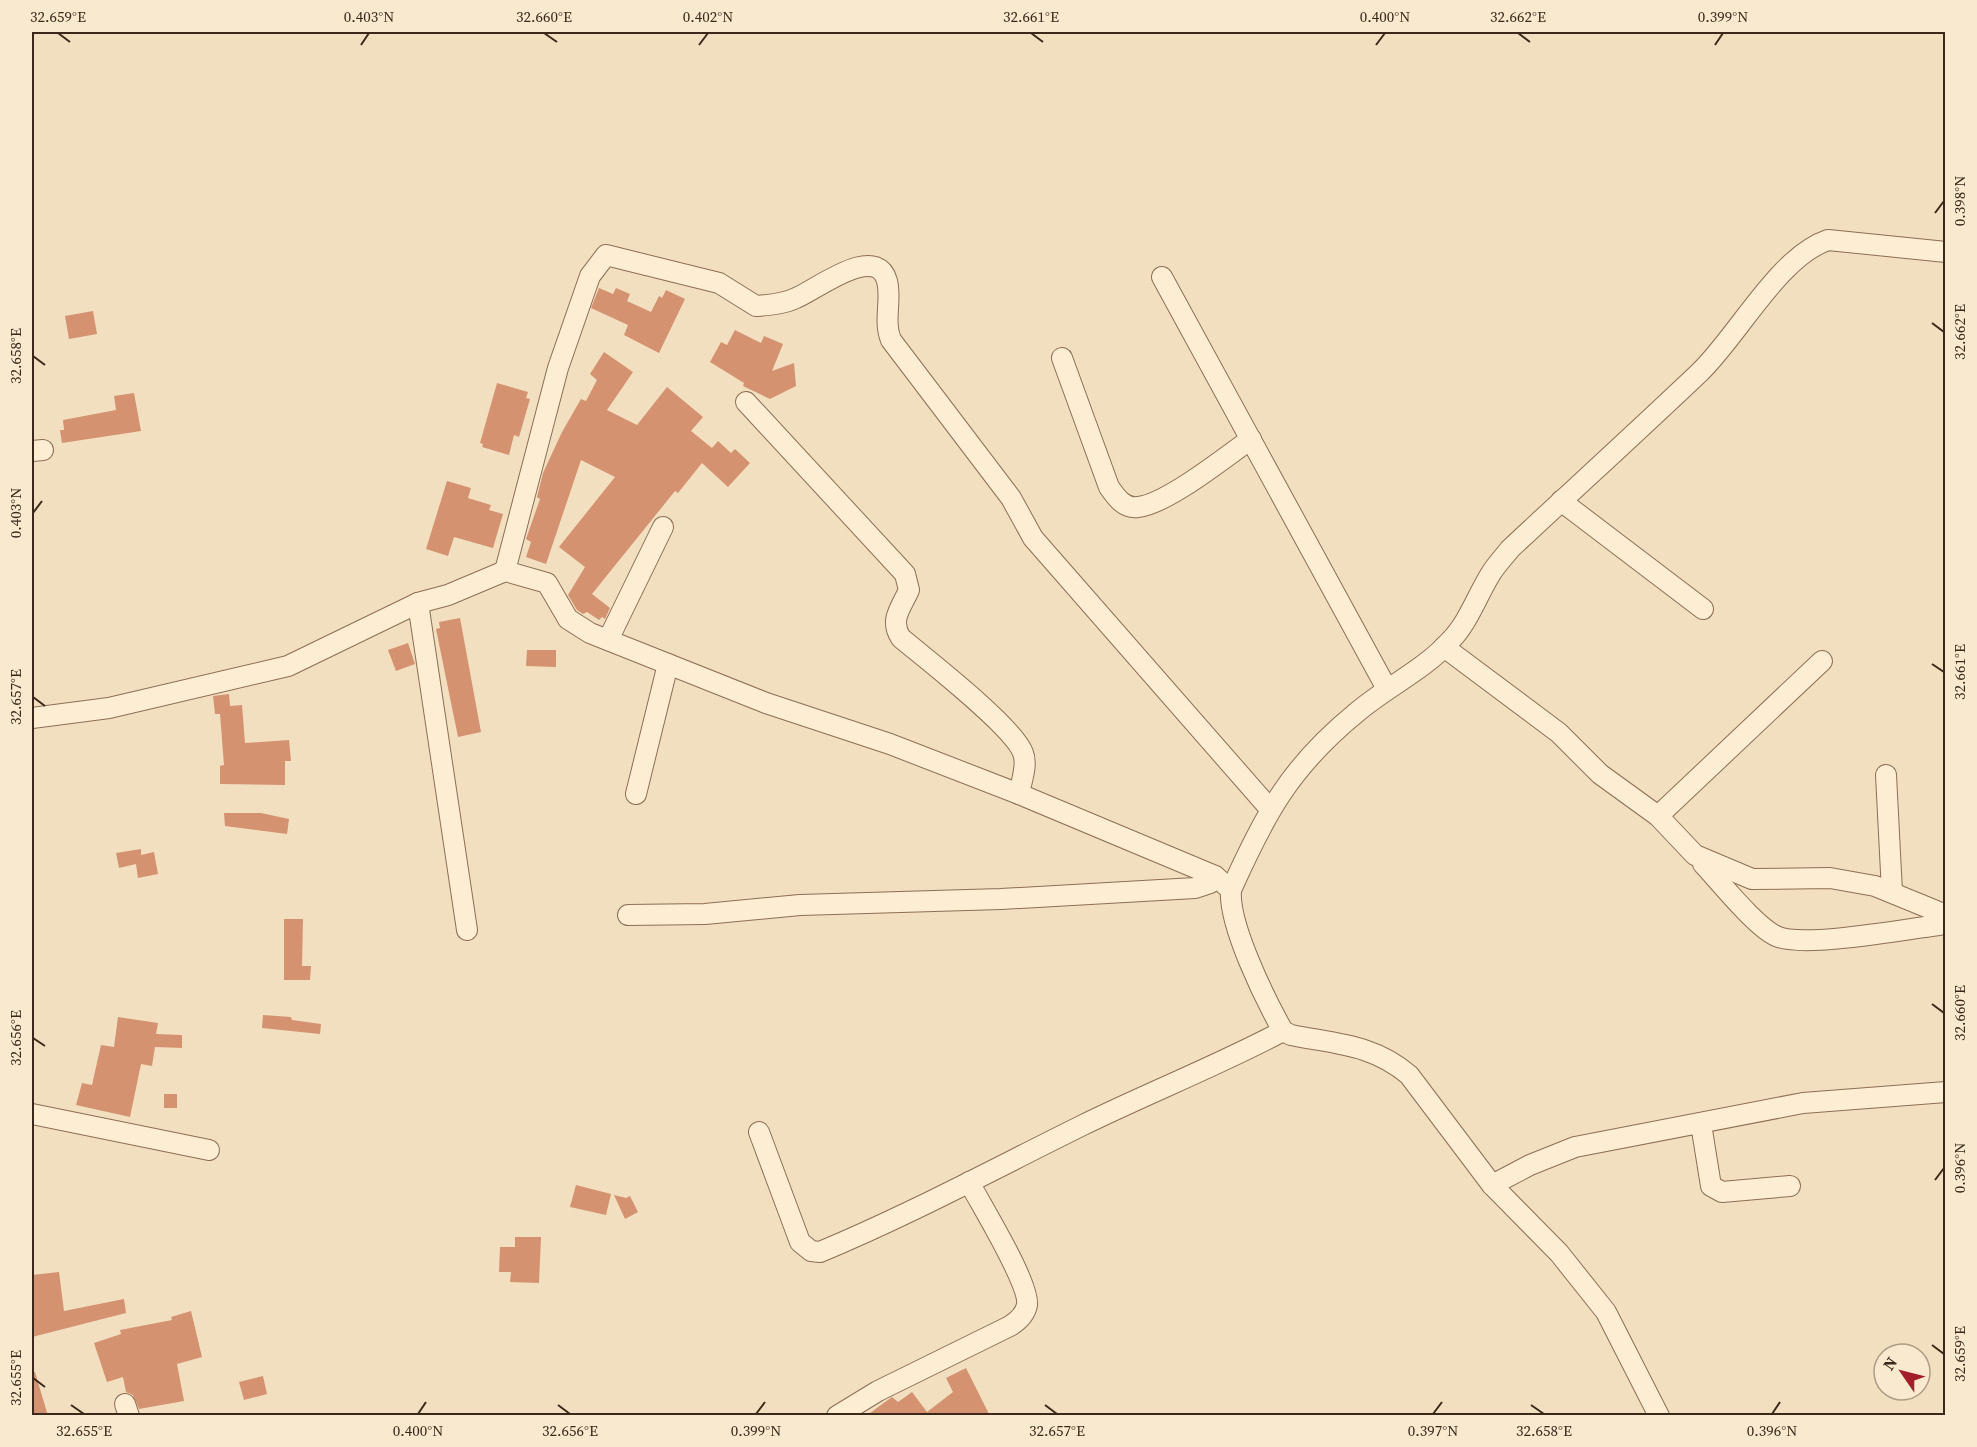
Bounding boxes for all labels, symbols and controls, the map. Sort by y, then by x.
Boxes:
text: 32.659°E [30,6,86,27]
text: 0.403°N [344,6,394,27]
text: 32.660°E [516,6,572,27]
text: 0.402°N [683,6,733,27]
text: 32.661°E [1003,6,1059,27]
text: 0.400°N [1360,6,1410,27]
text: 32.662°E [1490,6,1546,27]
text: 0.399°N [1698,6,1748,27]
text: 0.398°N [1949,176,1970,226]
text: 32.662°E [1949,304,1970,360]
text: 32.658°E [5,328,26,384]
text: 0.403°N [5,488,26,538]
text: 32.661°E [1949,644,1970,700]
text: 32.657°E [5,669,26,725]
text: 32.660°E [1949,985,1970,1041]
text: 32.656°E [5,1010,26,1066]
text: 0.396°N [1949,1143,1970,1193]
text: 32.659°E [1949,1326,1970,1382]
north arrow [1872,1342,1932,1402]
text: 32.655°E [5,1350,26,1406]
text: N [1877,1352,1902,1374]
text: 32.655°E [56,1420,112,1441]
text: 0.400°N [393,1420,443,1441]
text: 32.656°E [542,1420,598,1441]
text: 0.399°N [731,1420,781,1441]
text: 32.657°E [1029,1420,1085,1441]
text: 0.397°N [1408,1420,1458,1441]
text: 32.658°E [1516,1420,1572,1441]
text: 0.396°N [1747,1420,1797,1441]

